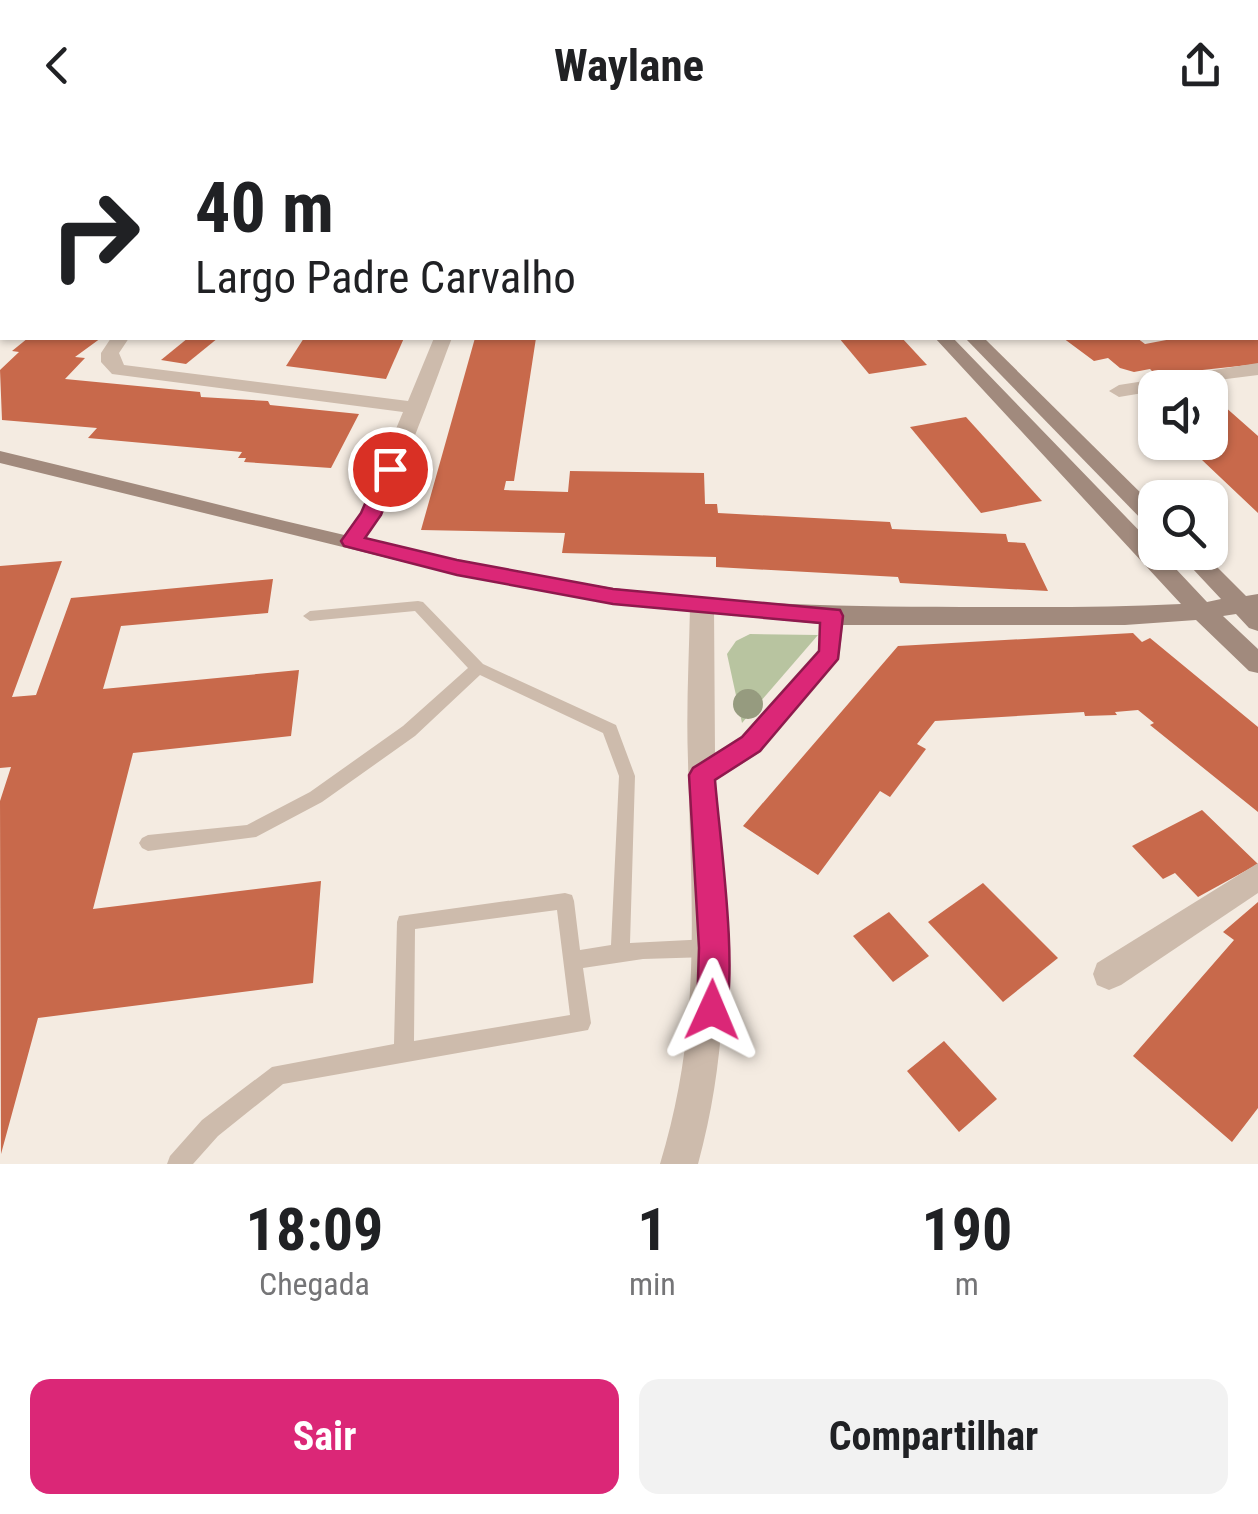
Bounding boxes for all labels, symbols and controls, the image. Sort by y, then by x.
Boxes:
icon: back [30,38,85,93]
icon: share [1173,38,1228,93]
text: Waylane [554,39,704,92]
text: 40 m [195,167,334,249]
icon: right [30,170,160,300]
text: Largo Padre Carvalho [195,251,576,304]
map controls [1138,370,1228,570]
button: sound [1138,370,1228,460]
pin [348,427,433,512]
icon: arrive [363,442,418,497]
button: search [1138,480,1228,570]
position arrow [660,958,764,1062]
text: 18:09 [246,1194,383,1265]
text: 1 [637,1194,668,1265]
text: 190 [921,1194,1012,1265]
text: Chegada [259,1265,370,1303]
text: min [629,1265,676,1303]
text: m [955,1265,979,1303]
button: Sair [30,1379,619,1494]
button: Compartilhar [639,1379,1228,1494]

